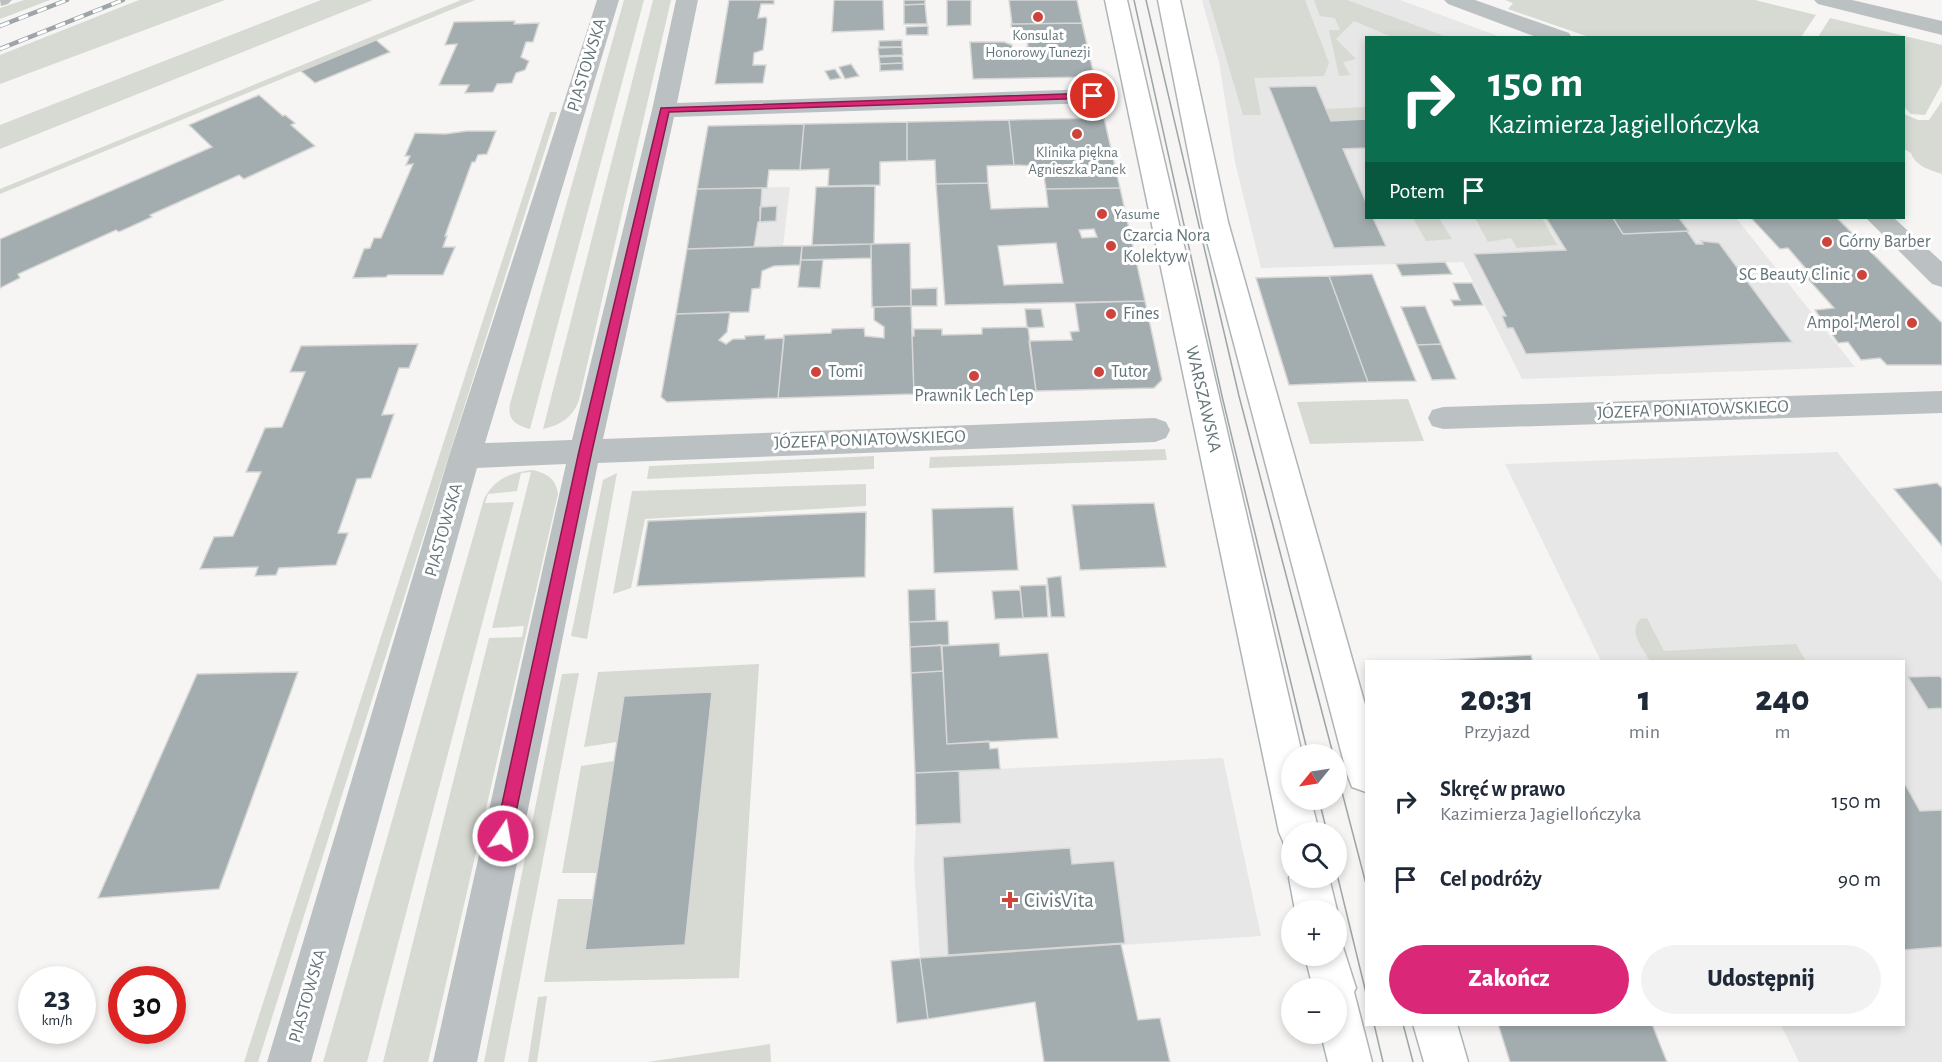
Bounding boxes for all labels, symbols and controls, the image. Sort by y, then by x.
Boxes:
marker: Konsulat Honorowy Tunezji [1031,10,1045,24]
street label: PIASTOWSKA [564,16,610,114]
place label: Konsulat Honorowy Tunezji [985,28,1091,60]
icon: right [1389,60,1467,138]
text: 150 m [1488,62,1583,104]
pin [1067,70,1118,121]
icon: arrive [1076,79,1109,112]
text: Kazimierza Jagiellończyka [1488,111,1760,138]
marker: Klinika piękna Agnieszka Panek [1070,127,1084,141]
place label: Klinika piękna Agnieszka Panek [1028,145,1126,177]
icon: arrive [1457,174,1490,207]
text: Potem [1389,180,1445,202]
marker: Yasume [1095,207,1109,221]
place label: Yasume [1114,207,1160,222]
place label: Czarcia Nora Kolektyw [1123,227,1210,266]
place label: Górny Barber [1839,233,1931,251]
marker: Górny Barber [1820,235,1834,249]
marker: Czarcia Nora Kolektyw [1104,239,1118,253]
place label: SC Beauty Clinic [1739,266,1850,284]
marker: SC Beauty Clinic [1855,268,1869,282]
place label: Fines [1123,305,1159,323]
marker: Fines [1104,307,1118,321]
place label: Ampol-Merol [1807,314,1900,332]
marker: Ampol-Merol [1905,316,1919,330]
street label: WARSZAWSKA [1182,344,1224,455]
place label: Tomi [828,363,863,381]
place label: Tutor [1111,363,1148,381]
marker: Tomi [809,365,823,379]
marker: Tutor [1092,365,1106,379]
marker: Prawnik Lech Lep [967,369,981,383]
place label: Prawnik Lech Lep [914,387,1034,405]
street label: JÓZEFA PONIATOWSKIEGO [1597,395,1789,422]
street label: JÓZEFA PONIATOWSKIEGO [774,425,966,452]
street label: PIASTOWSKA [422,481,466,579]
text: 20:31 [1460,681,1534,717]
text: 1 [1638,681,1651,717]
text: 240 [1755,681,1810,717]
text: Przyjazd [1464,722,1530,742]
text: min [1629,722,1660,742]
text: m [1774,722,1790,742]
north arrow [1281,744,1347,810]
map controls [1281,744,1347,1044]
text: Skręć w prawo [1440,778,1565,800]
icon: right [1389,785,1422,818]
text: 150 m [1831,790,1881,812]
position arrow [471,804,535,868]
text: Kazimierza Jagiellończyka [1440,804,1641,824]
button: search [1281,822,1347,888]
icon: arrive [1389,863,1422,896]
text: Cel podróży [1440,868,1542,890]
text: 90 m [1838,868,1881,890]
place label: CivisVita [1024,890,1094,911]
marker: CivisVita [1001,891,1019,909]
button: + [1281,900,1347,966]
button: Zakończ [1389,945,1629,1014]
button: Udostępnij [1641,945,1881,1014]
street label: PIASTOWSKA [286,947,330,1045]
speed limit sign: 30 [108,966,186,1044]
button: − [1281,978,1347,1044]
text: 23 [43,983,71,1013]
text: km/h [42,1013,72,1028]

